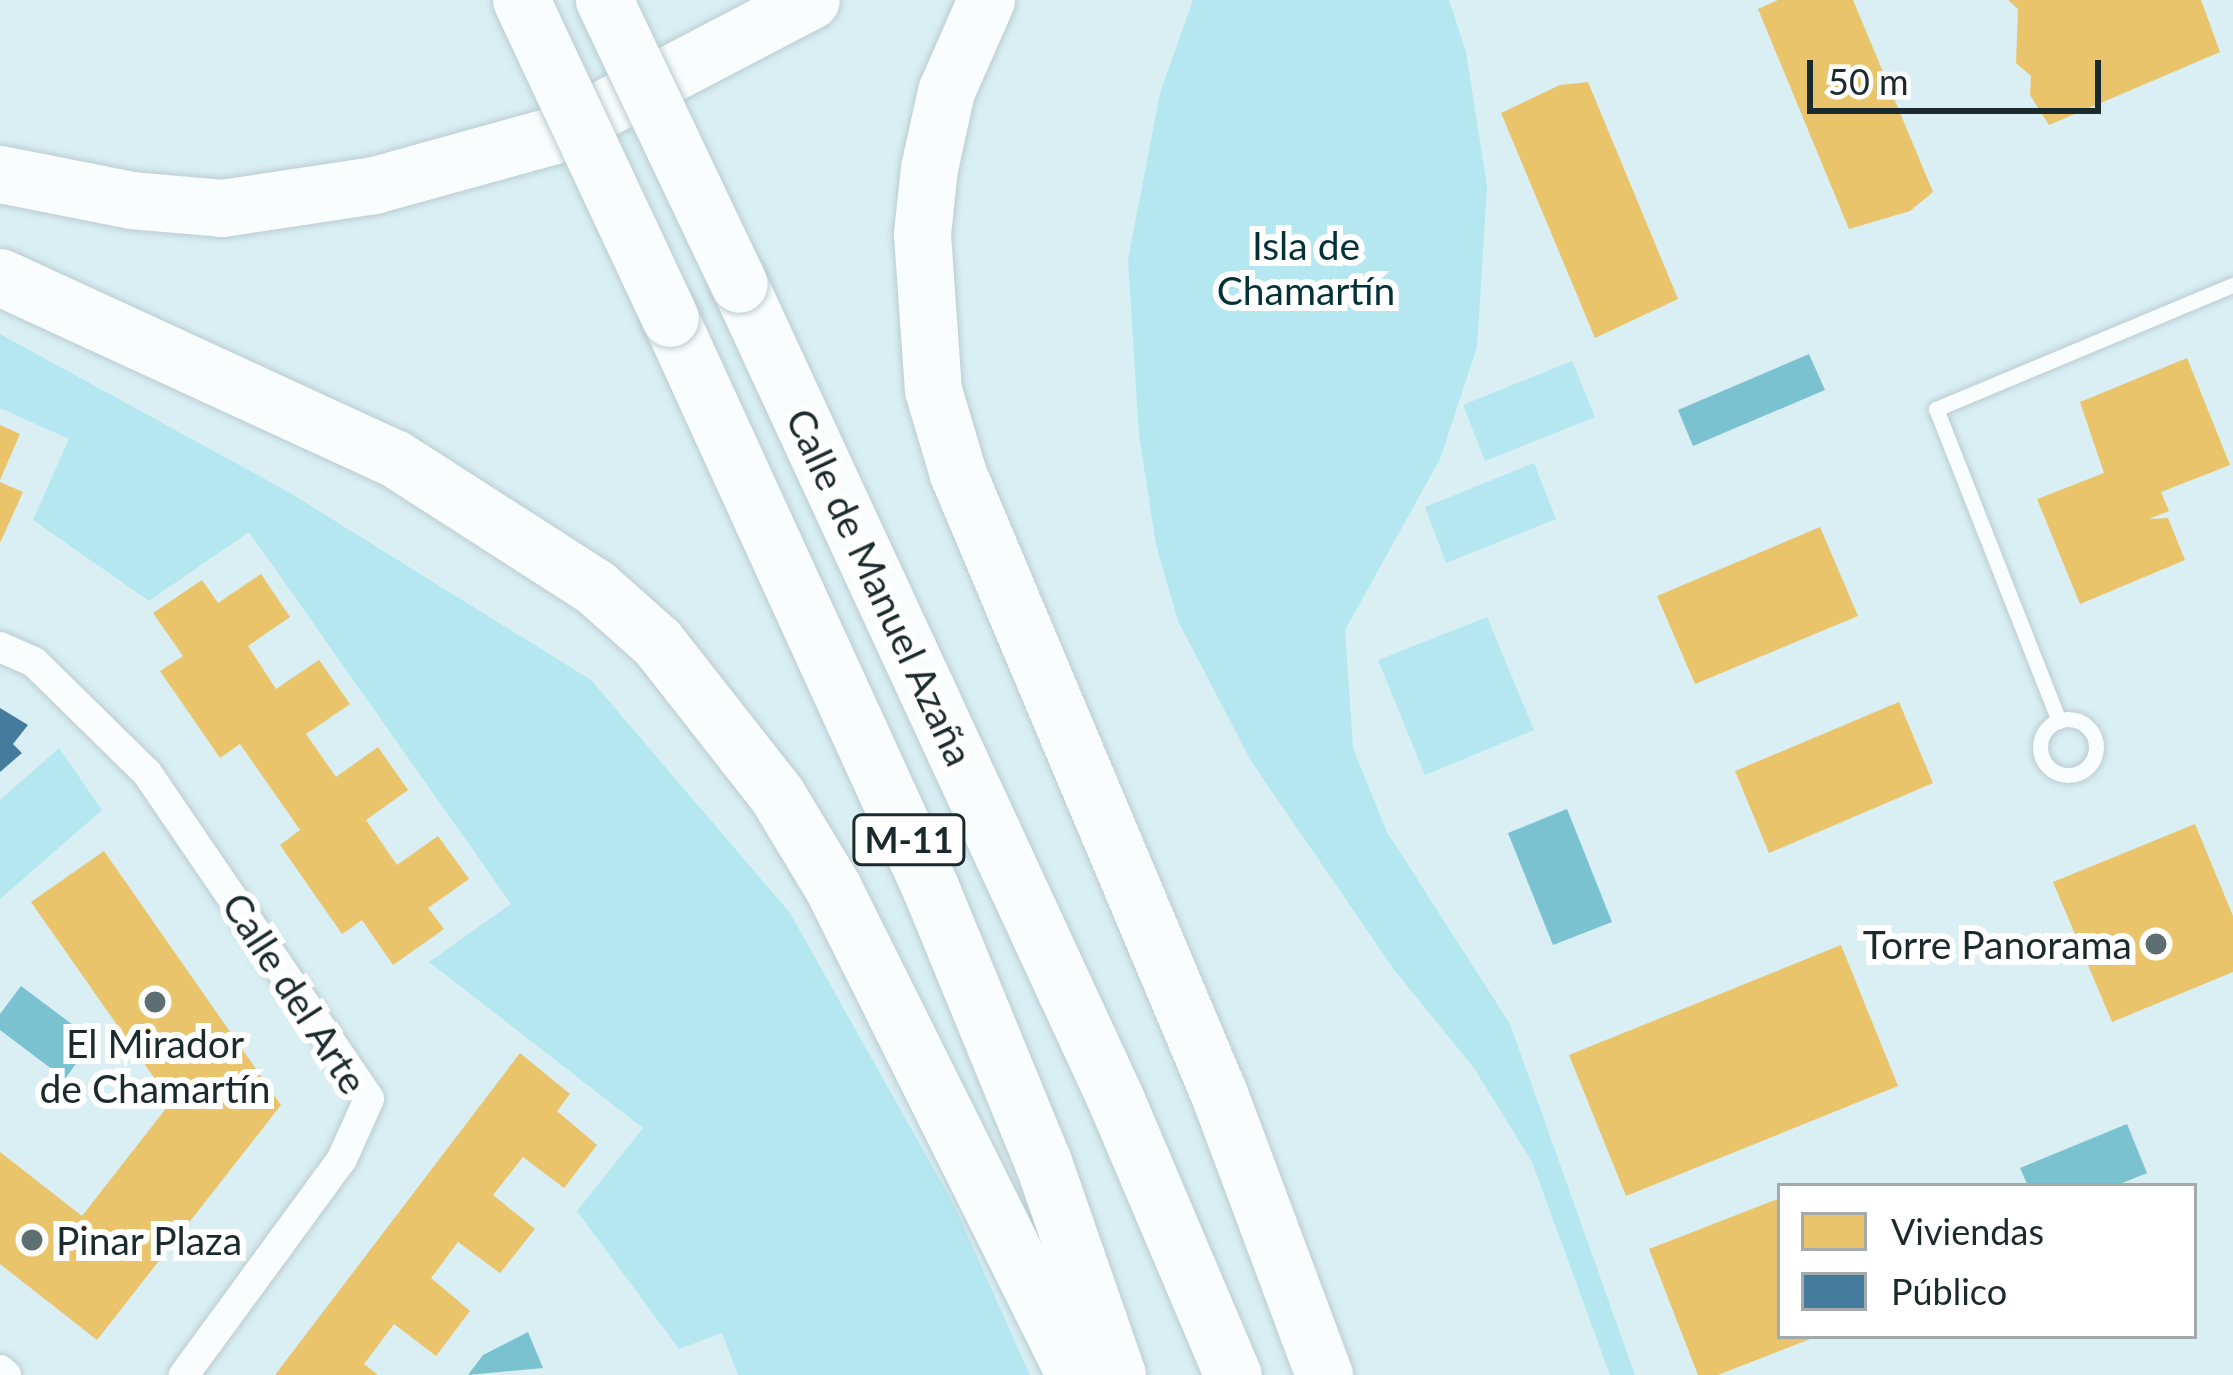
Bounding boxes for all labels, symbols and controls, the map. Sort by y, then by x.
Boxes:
scale bar [1813,36,2107,110]
text: 50 m [1828,59,1909,103]
park label: Isla de Chamartín [1217,223,1395,314]
street label: Calle de Manuel Azaña [776,401,984,773]
road number: M-11 [852,810,966,870]
street label: Calle del Arte [212,883,378,1103]
place label: Torre Panorama [1863,921,2132,967]
marker: Torre Panorama [2143,931,2169,957]
marker: El Mirador de Chamartín [142,989,168,1015]
place label: El Mirador de Chamartín [39,1021,271,1112]
legend [1777,1183,2197,1339]
text: Viviendas [1891,1209,2044,1253]
place label: Pinar Plaza [56,1217,243,1263]
marker: Pinar Plaza [19,1227,45,1253]
text: Público [1891,1269,2007,1313]

